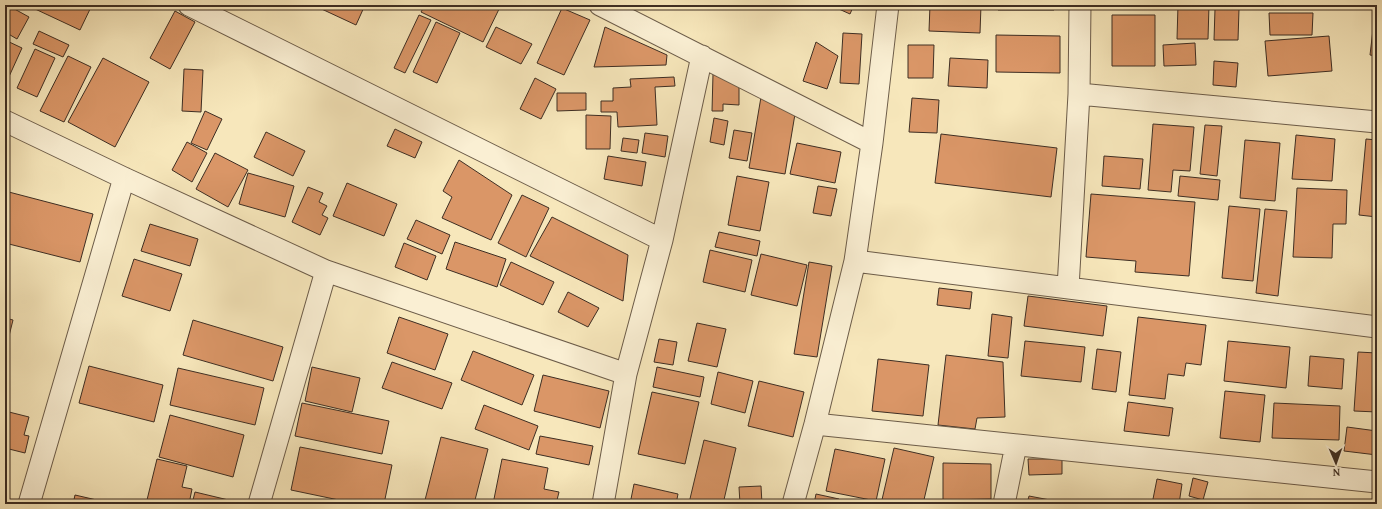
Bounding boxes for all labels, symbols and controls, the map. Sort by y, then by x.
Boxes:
north arrow [1316,443,1356,483]
text: N [1332,465,1340,481]

